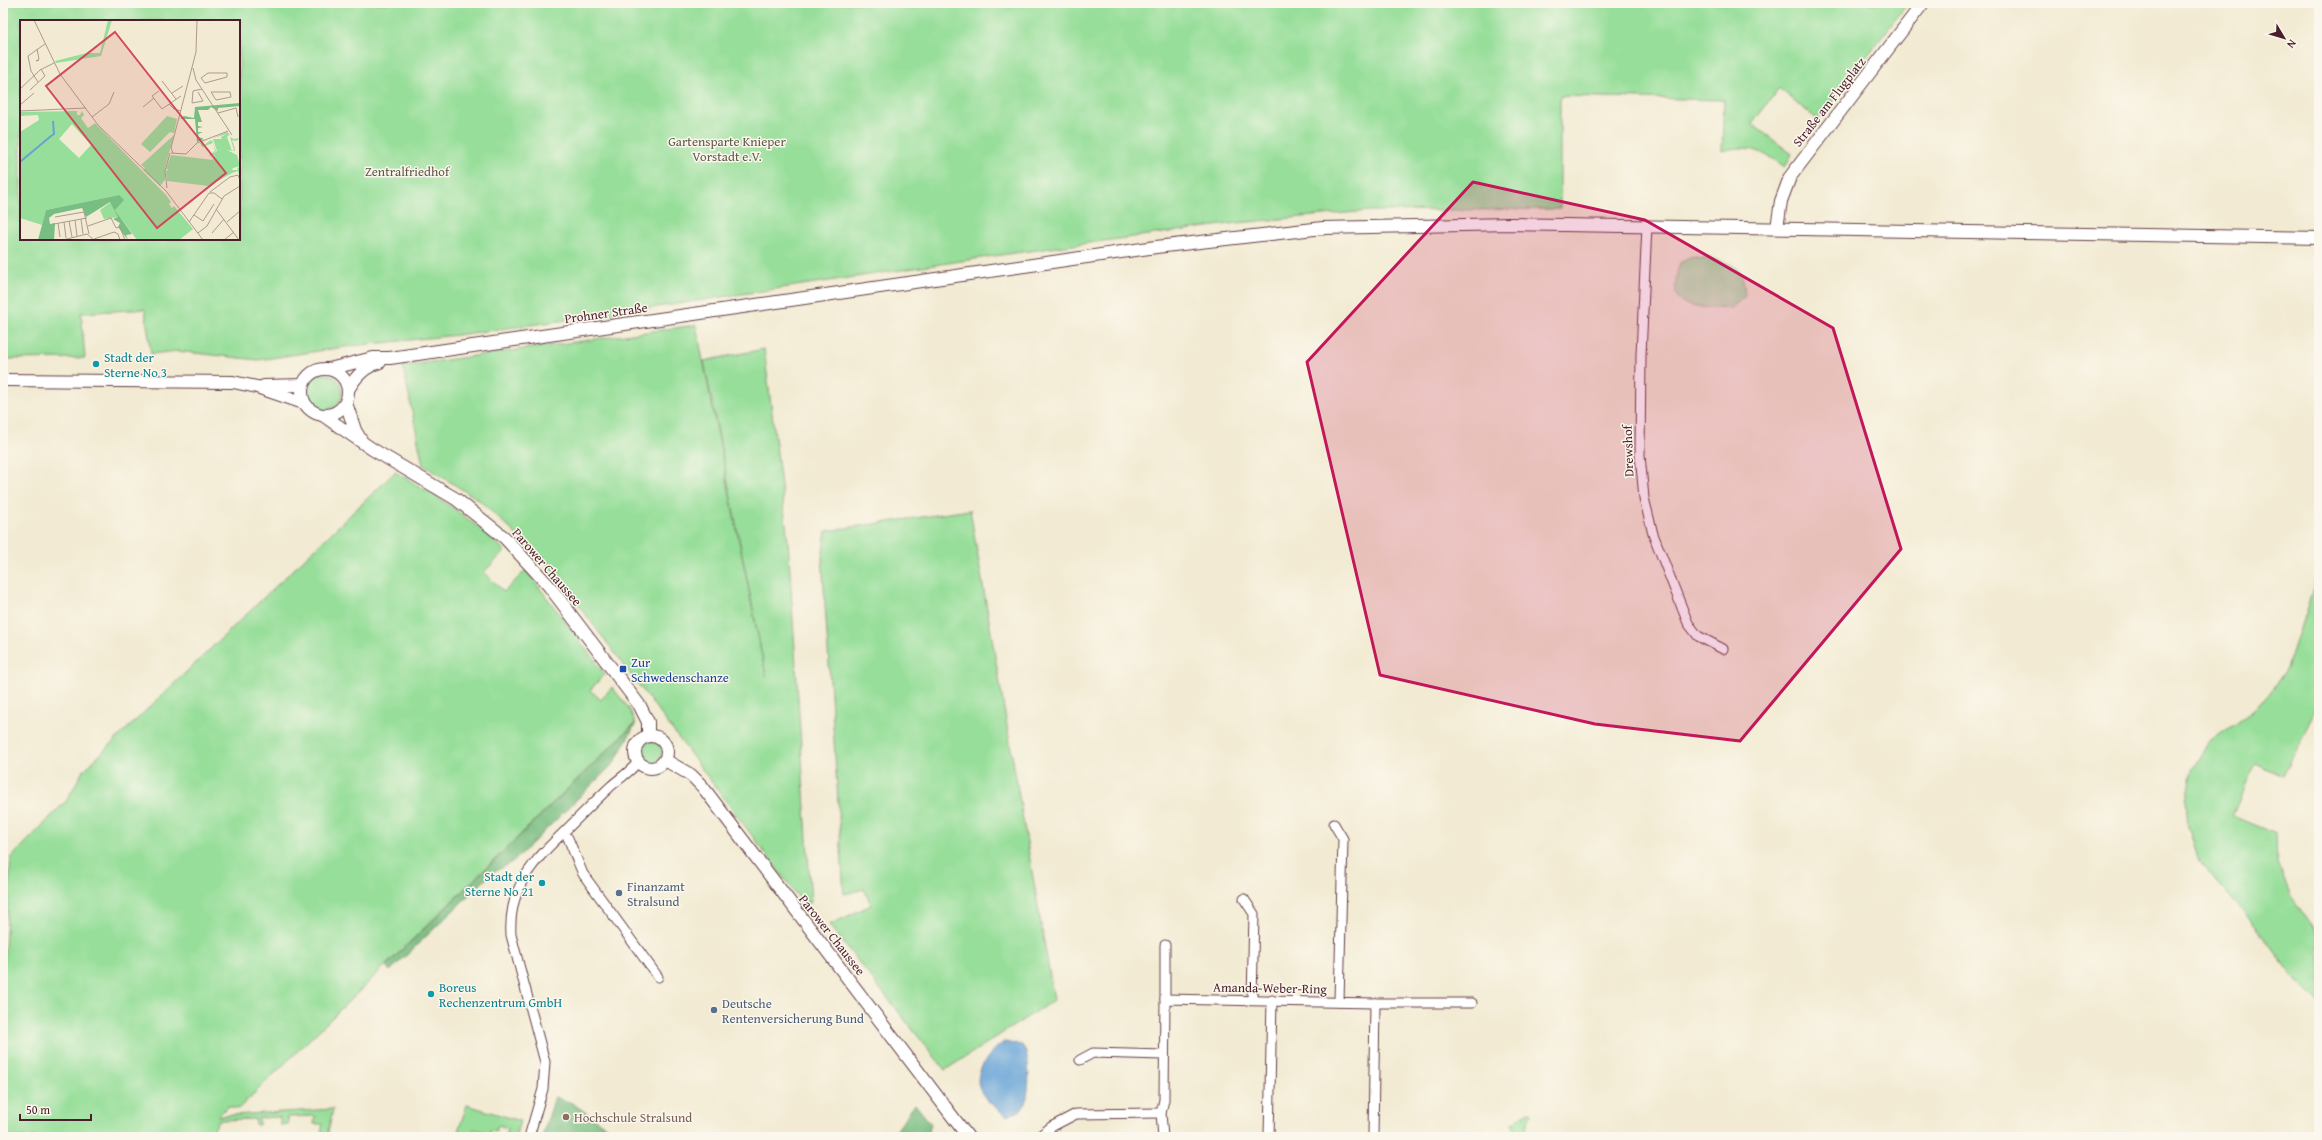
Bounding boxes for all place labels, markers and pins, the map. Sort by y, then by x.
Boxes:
place label: Stadt der Sterne No 3 [104,348,167,382]
marker: Stadt der Sterne No 3 [91,359,101,369]
place label: Zur Schwedenschanze [631,653,729,687]
marker: Zur Schwedenschanze [618,664,628,674]
place label: Stadt der Sterne No 21 [465,867,535,901]
place label: Finanzamt Stralsund [627,877,685,911]
marker: Stadt der Sterne No 21 [537,878,547,888]
marker: Finanzamt Stralsund [614,888,624,898]
place label: Boreus Rechenzentrum GmbH [439,978,562,1012]
marker: Boreus Rechenzentrum GmbH [426,989,436,999]
place label: Deutsche Rentenversicherung Bund [722,994,864,1028]
marker: Deutsche Rentenversicherung Bund [709,1005,719,1015]
place label: Hochschule Stralsund [574,1108,692,1127]
marker: Hochschule Stralsund [561,1112,571,1122]

